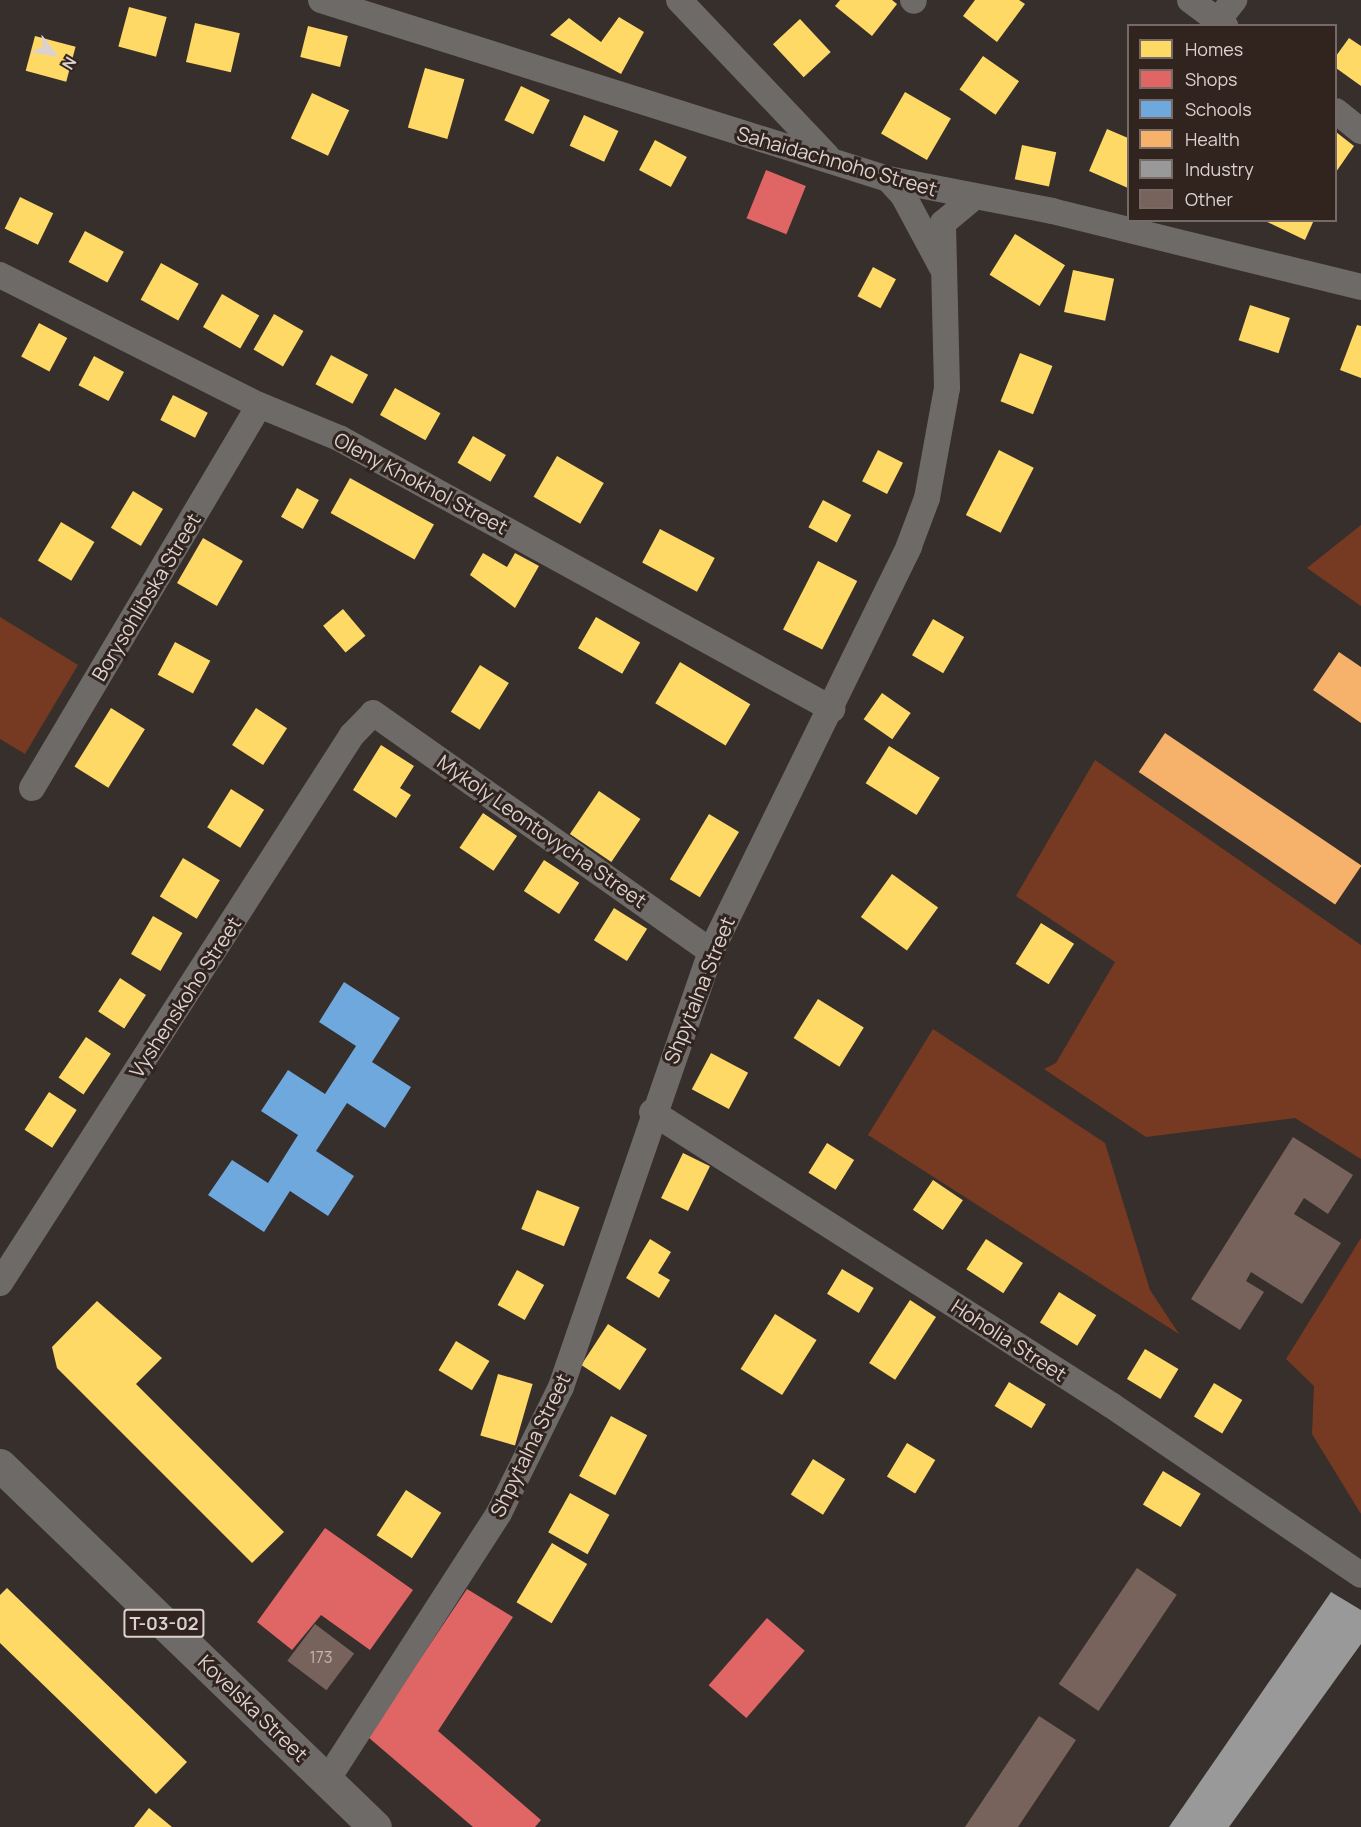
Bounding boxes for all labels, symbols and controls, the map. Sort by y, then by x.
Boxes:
north arrow [24,24,84,84]
legend [1127,24,1337,222]
text: Homes [1185,37,1243,61]
text: N [57,53,82,74]
text: Shops [1185,67,1237,91]
text: Schools [1185,97,1252,121]
street label: Sahaidachnoho Street [734,121,940,201]
text: Health [1185,127,1240,151]
text: Industry [1185,157,1254,181]
text: Other [1185,187,1233,211]
street label: Oleny Khokhol Street [330,427,512,539]
street label: Borysohlibska Street [86,509,206,685]
street label: Mykoly Leontovycha Street [433,750,651,912]
street label: Vyshenskoho Street [124,912,246,1082]
street label: Shpytalna Street [659,913,739,1067]
street label: Hoholia Street [947,1294,1071,1386]
street label: Shpytalna Street [485,1369,575,1521]
road number: Т-03-02 [122,1608,206,1638]
house number: 173 [309,1647,333,1667]
street label: Kovelska Street [193,1650,313,1766]

